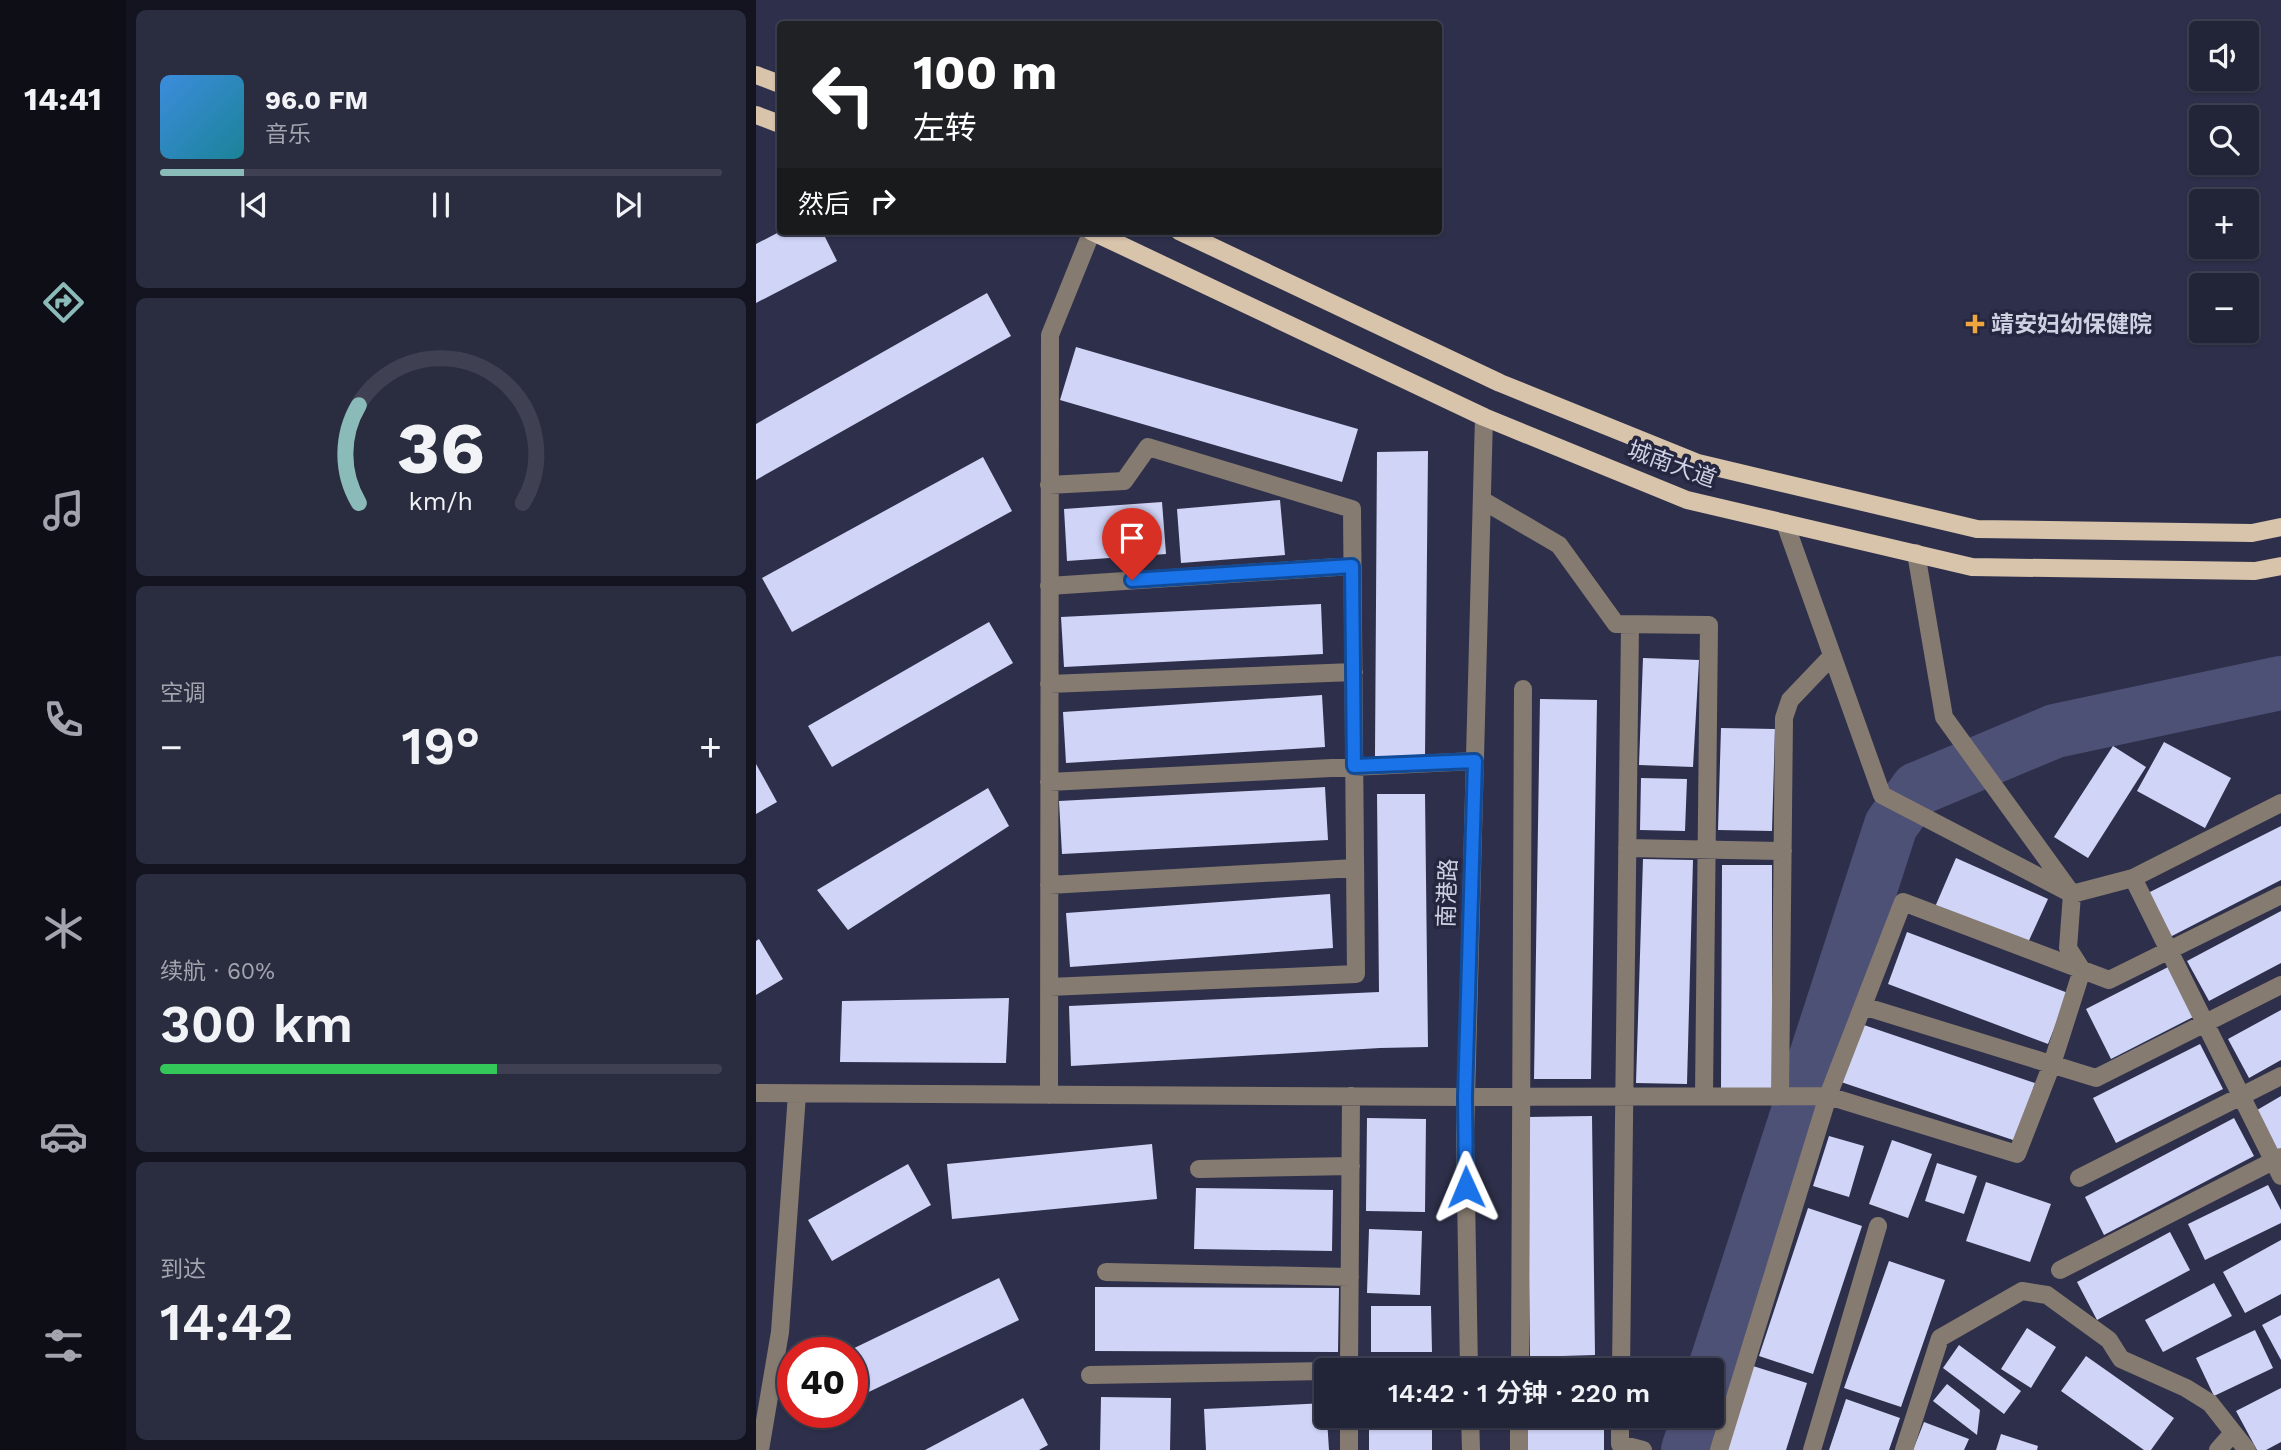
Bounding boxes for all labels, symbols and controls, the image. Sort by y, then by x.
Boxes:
map controls [2189,21,2259,343]
button: sound [2189,21,2259,91]
text: 100 m [913,43,1057,101]
icon: left [798,49,889,140]
text: 14:41 [24,80,102,118]
text: 96.0 FM [265,85,368,115]
button: search [2189,105,2259,175]
text: 左转 [913,109,977,147]
text: 音乐 [265,121,311,148]
icon: right [864,182,902,220]
icon: previous [235,186,273,224]
icon: pause [422,186,460,224]
icon: next [609,186,647,224]
text: 然后 [798,189,850,219]
button: + [2189,189,2259,259]
button: − [2189,273,2259,343]
icon: directions [39,278,88,327]
place label: 靖安妇幼保健院 [1991,311,2152,338]
marker: 靖安妇幼保健院 [1965,314,1985,334]
text: 36 [397,405,485,491]
street label: 城南大道 [1624,436,1720,493]
icon: music [39,486,88,535]
text: km/h [409,487,473,516]
pin [1102,508,1162,580]
icon: arrive [1113,519,1151,557]
text: 空调 [160,680,206,707]
icon: phone [39,695,88,744]
text: 19° [402,716,480,777]
text: − [160,725,183,769]
text: + [699,725,722,769]
street label: 南港路 [1433,858,1462,928]
icon: climate [39,904,88,953]
text: 续航 · 60% [160,958,275,985]
text: 300 km [160,994,353,1055]
icon: car [39,1112,88,1161]
position arrow [1429,1150,1503,1224]
text: 到达 [160,1256,206,1283]
text: 14:42 [160,1292,293,1353]
icon: filters [39,1321,88,1370]
speed limit sign: 40 [777,1337,868,1428]
text: 14:42 · 1 分钟 · 220 m [1388,1378,1650,1408]

